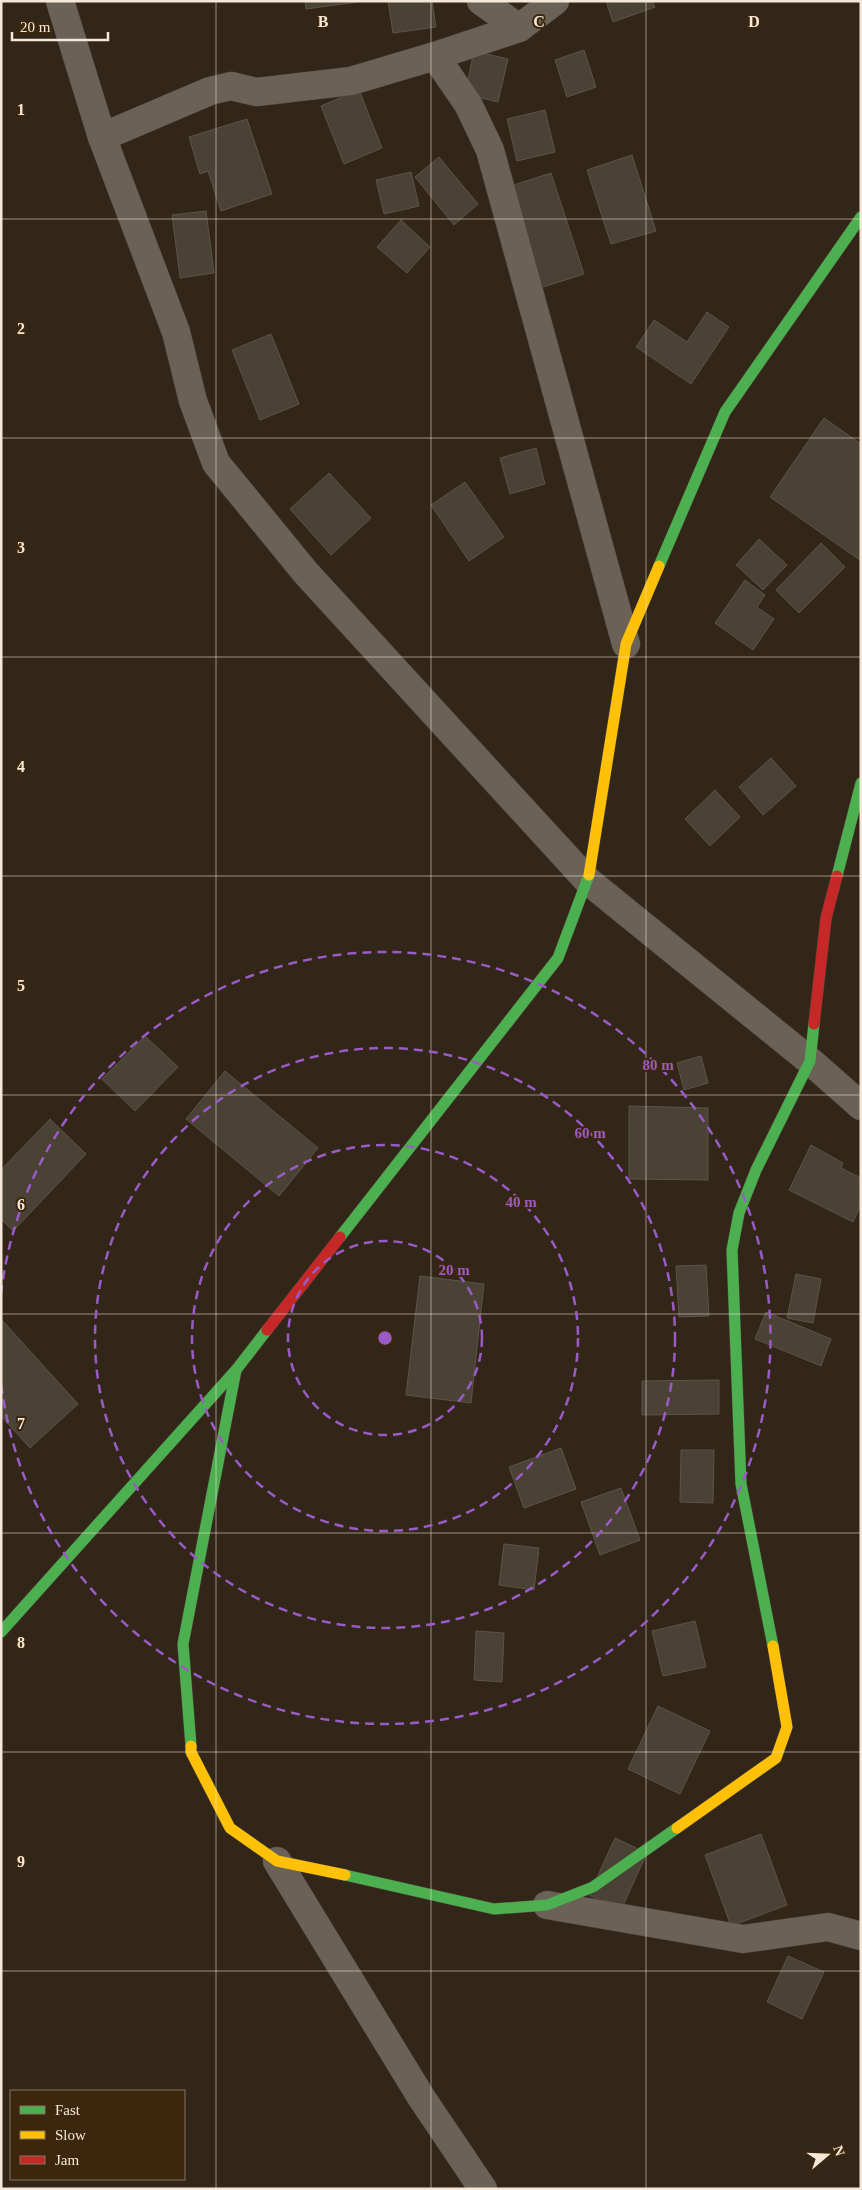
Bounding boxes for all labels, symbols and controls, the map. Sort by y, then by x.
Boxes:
scale bar [12,10,109,42]
text: B [318,13,329,30]
text: C [533,13,545,30]
text: D [748,13,760,30]
text: 20 m [20,19,51,35]
text: 1 [17,101,25,118]
text: 2 [17,320,25,337]
text: 3 [17,539,25,556]
text: 4 [17,758,25,775]
text: 5 [17,977,25,994]
text: 80 m [642,1057,674,1073]
text: 60 m [574,1125,606,1141]
text: 40 m [505,1194,537,1210]
text: 6 [17,1196,25,1213]
text: 20 m [438,1262,470,1278]
centre of rings [376,1329,394,1347]
text: 7 [17,1415,25,1432]
text: 8 [17,1634,25,1651]
text: 9 [17,1853,25,1870]
legend [10,2090,185,2180]
text: Fast [55,2102,81,2118]
text: Slow [55,2127,86,2143]
north arrow [802,2130,852,2180]
text: N [830,2144,848,2158]
text: Jam [55,2152,79,2168]

